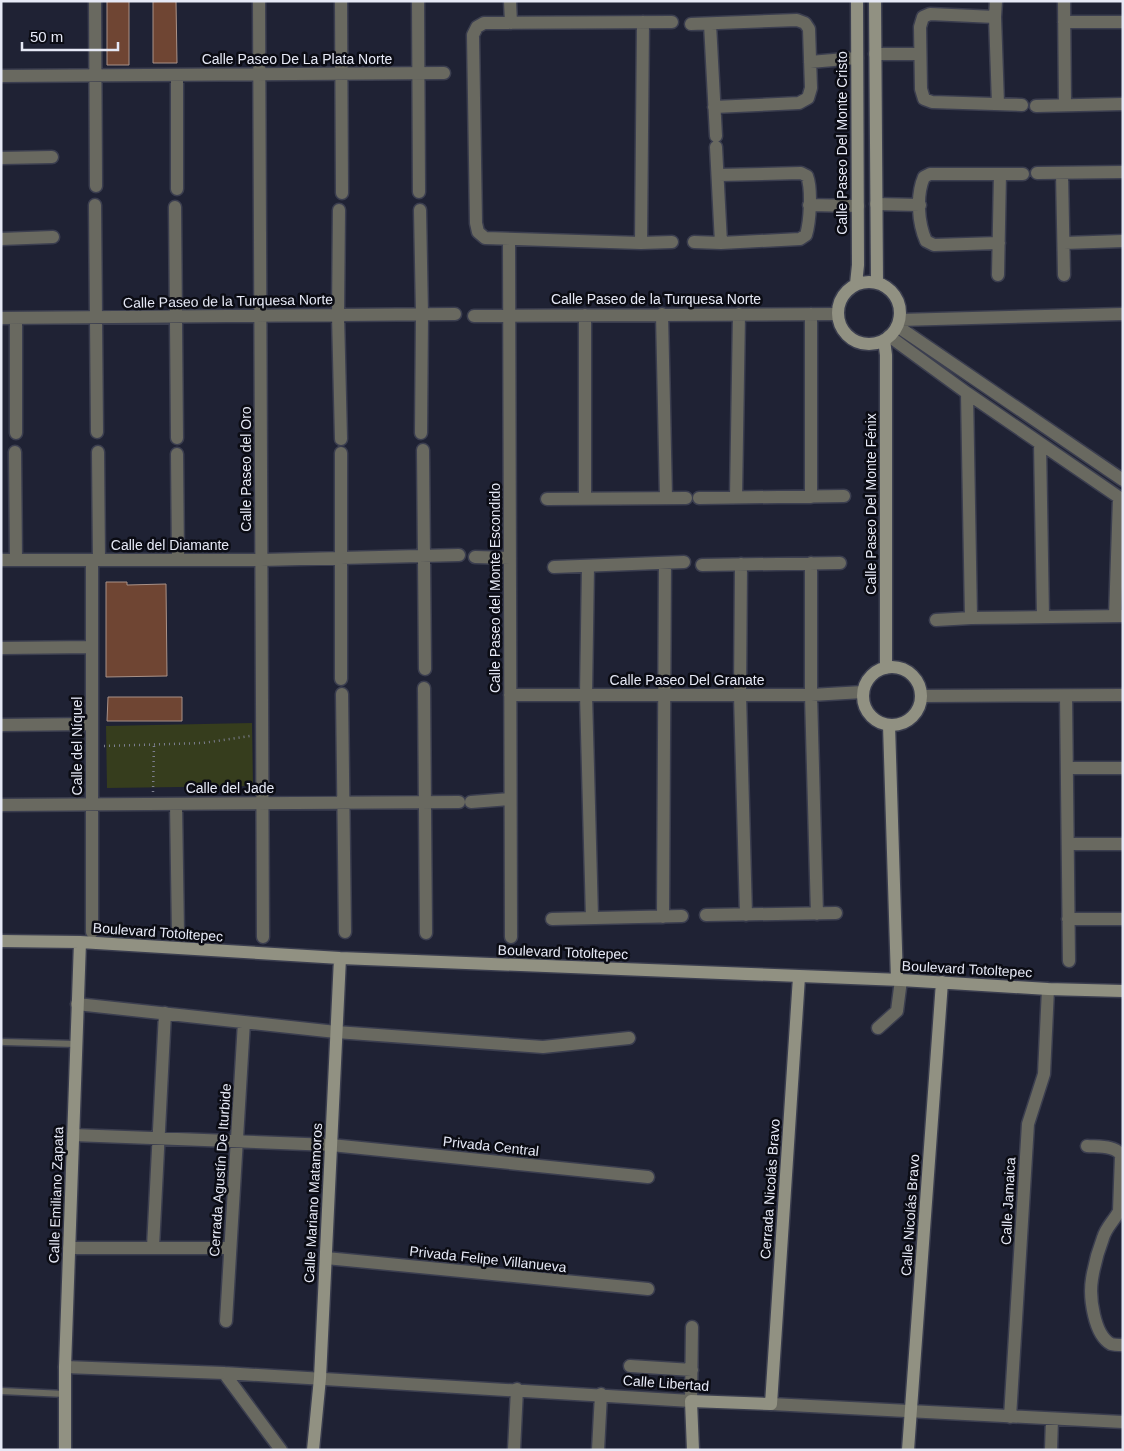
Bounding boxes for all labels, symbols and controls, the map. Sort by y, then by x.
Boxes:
scale bar [22,20,119,52]
text: 50 m [30,28,63,45]
street label: Calle Paseo De La Plata Norte [202,51,393,67]
street label: Calle Paseo Del Monte Cristo [834,51,850,235]
street label: Calle Paseo de la Turquesa Norte [123,291,333,311]
street label: Calle Paseo de la Turquesa Norte [551,291,761,307]
street label: Calle Paseo del Oro [238,406,254,532]
street label: Calle Paseo Del Monte Fénix [863,413,879,595]
street label: Calle Paseo del Monte Escondido [487,483,503,693]
street label: Calle del Diamante [111,537,229,553]
street label: Calle Paseo Del Granate [610,672,765,688]
street label: Calle del Níquel [69,697,85,795]
street label: Calle del Jade [186,780,275,796]
street label: Boulevard Totoltepec [92,919,224,945]
street label: Boulevard Totoltepec [498,942,628,962]
street label: Boulevard Totoltepec [901,958,1033,980]
street label: Cerrada Agustín De Iturbide [206,1083,234,1257]
street label: Cerrada Nicolás Bravo [757,1118,783,1260]
street label: Calle Mariano Matamoros [301,1123,325,1283]
street label: Calle Emiliano Zapata [46,1126,66,1264]
street label: Privada Central [442,1133,540,1159]
street label: Calle Nicolás Bravo [898,1153,922,1276]
street label: Calle Jamaica [998,1156,1018,1245]
street label: Privada Felipe Villanueva [409,1243,567,1275]
street label: Calle Libertad [622,1372,710,1394]

